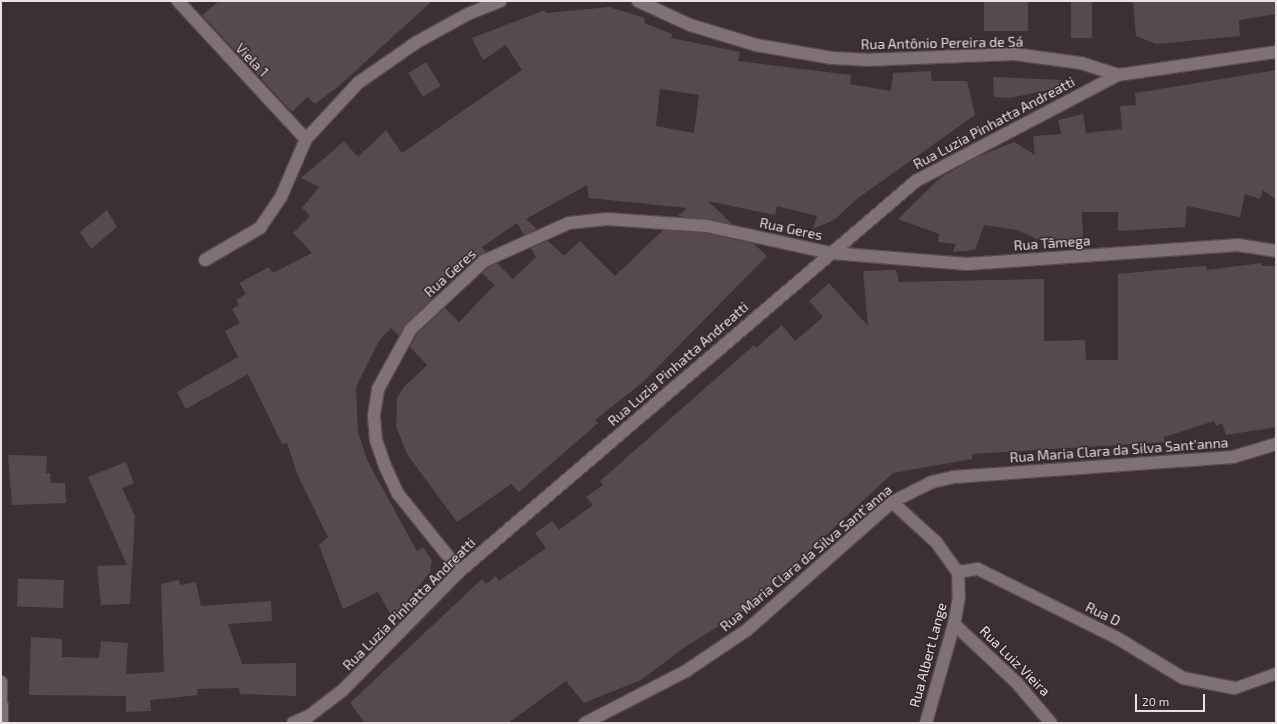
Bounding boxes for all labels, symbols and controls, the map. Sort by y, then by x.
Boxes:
street label: Rua Antônio Pereira de Sá [860,33,1024,53]
street label: Viela 1 [232,40,272,80]
street label: Rua Luzia Pinhatta Andreatti [910,73,1078,173]
street label: Rua Geres [758,214,824,244]
street label: Rua Tâmega [1013,232,1091,254]
street label: Rua Geres [421,245,479,301]
street label: Rua Luzia Pinhatta Andreatti [604,298,752,430]
street label: Rua Maria Clara da Silva Sant'anna [1009,434,1229,466]
street label: Rua Maria Clara da Silva Sant'anna [717,481,895,635]
street label: Rua Luzia Pinhatta Andreatti [339,534,479,674]
street label: Rua D [1083,598,1123,630]
street label: Rua Albert Lange [906,601,950,709]
street label: Rua Luiz Vieira [976,622,1054,700]
scale bar [1137,686,1207,712]
text: 20 m [1142,694,1169,708]

